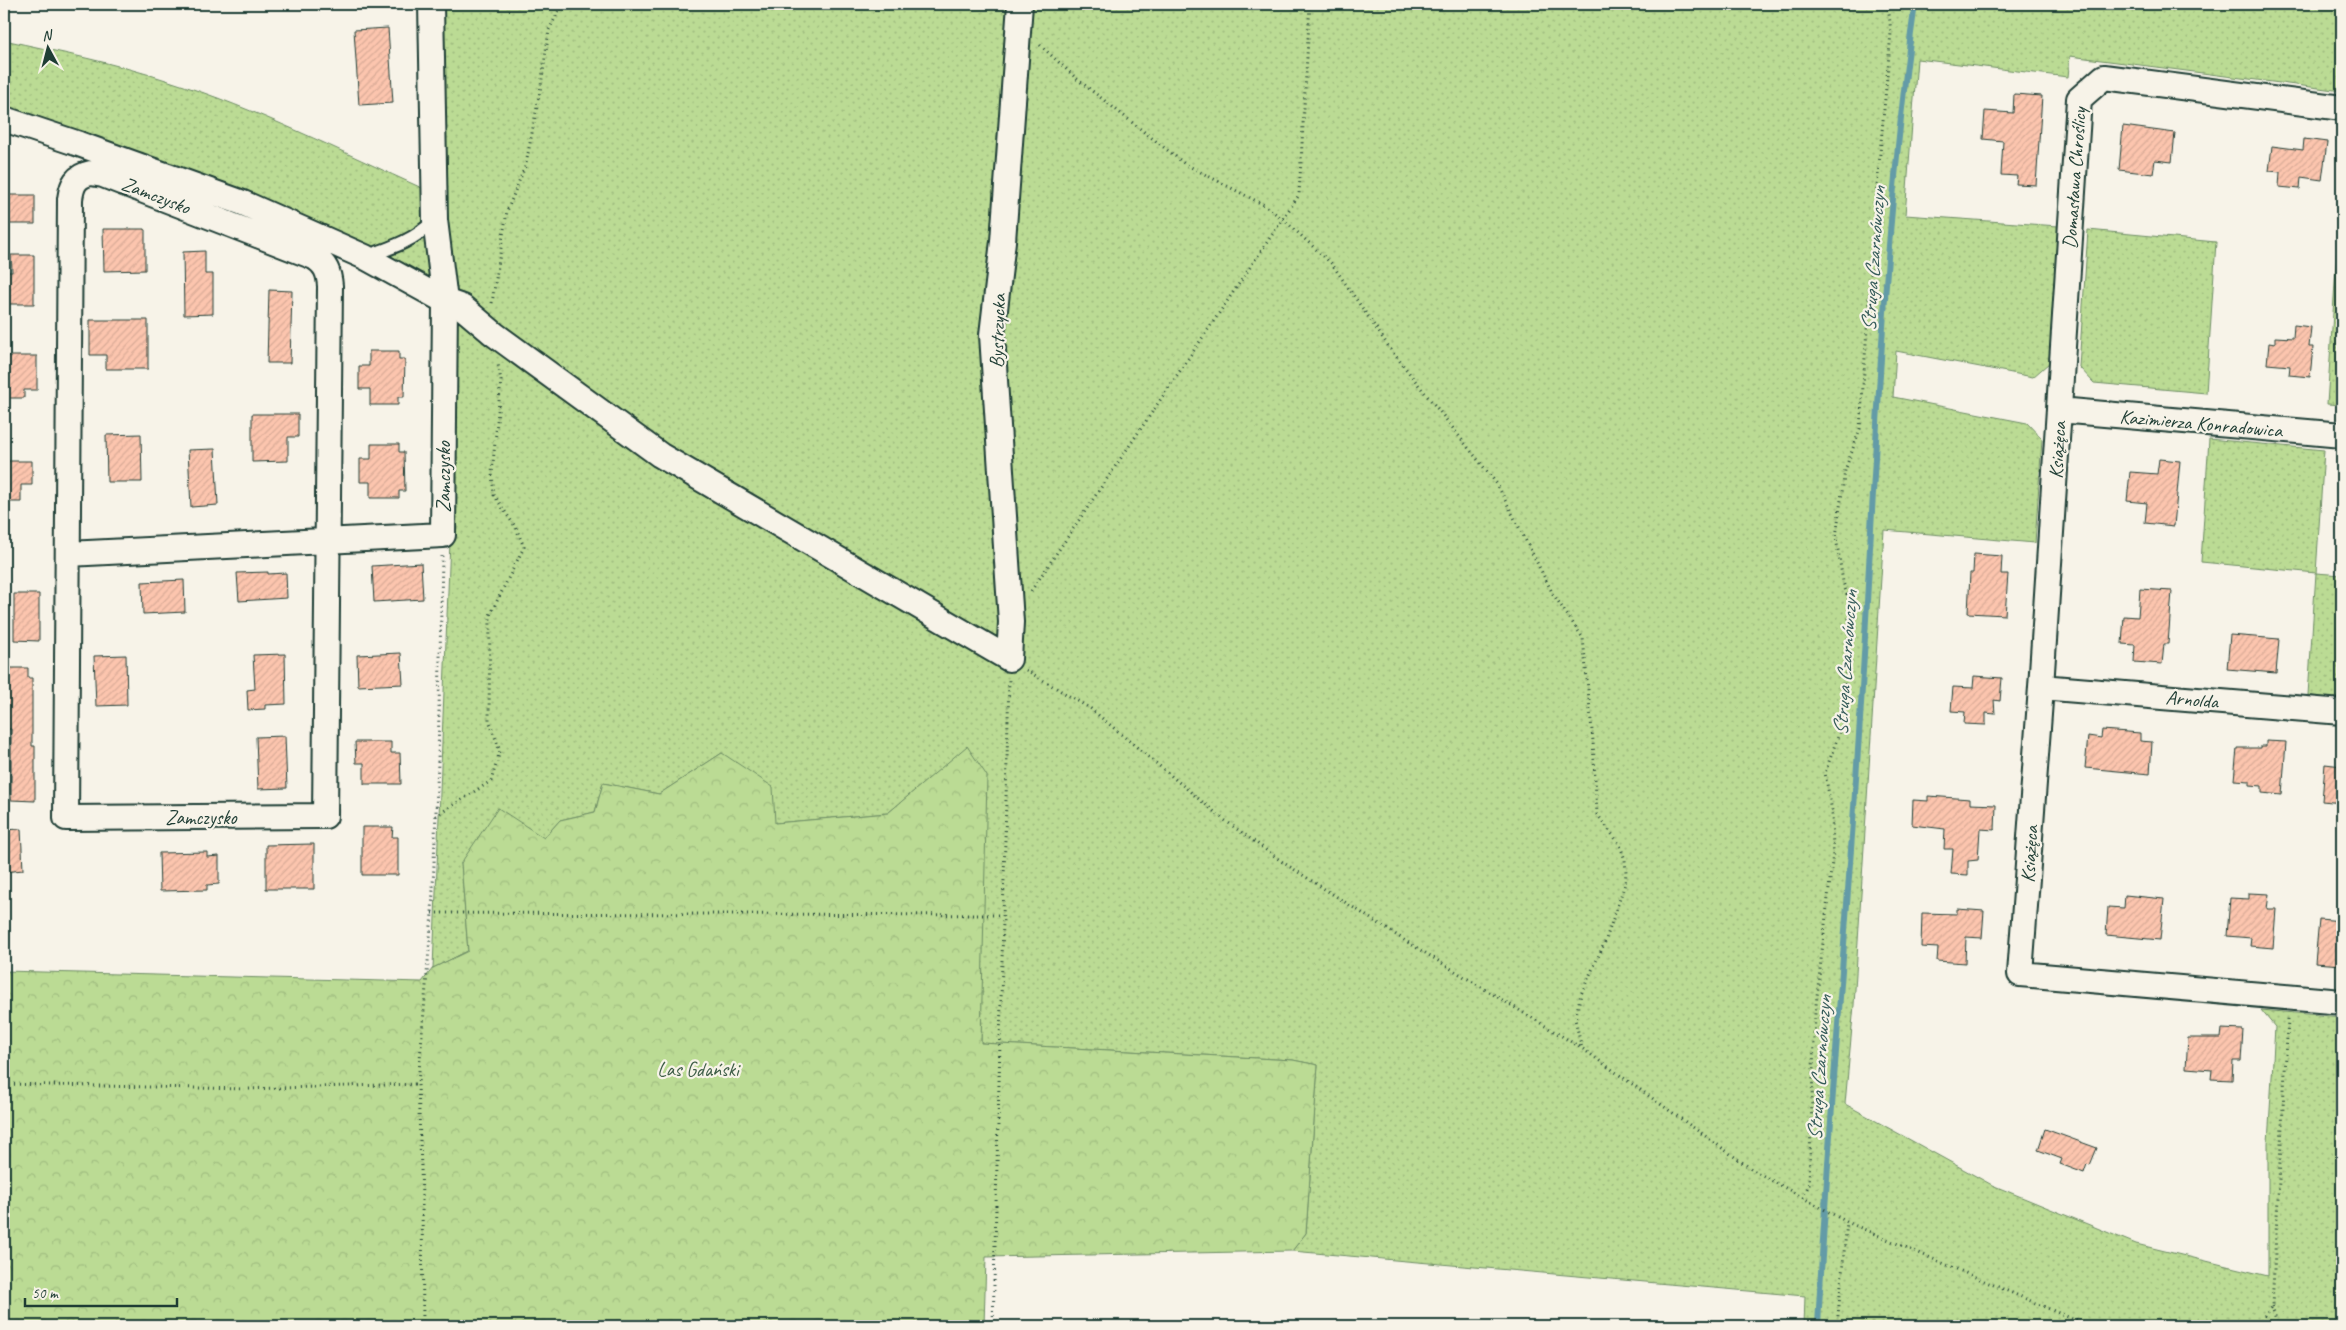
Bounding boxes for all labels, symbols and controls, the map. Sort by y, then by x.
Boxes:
north arrow [22,22,72,72]
text: N [41,26,54,45]
street label: Domasława Chroślicy [2057,104,2092,250]
street label: Zamczysko [118,171,194,220]
water label: Struga Czarnówczyn [1855,184,1891,332]
street label: Bystrzycka [984,292,1011,368]
street label: Kazimierza Konradowica [2119,404,2285,443]
street label: Książęca [2043,419,2072,479]
street label: Zamczysko [431,440,456,513]
water label: Struga Czarnówczyn [1827,588,1863,736]
street label: Arnolda [2165,685,2221,714]
street label: Zamczysko [165,805,238,830]
street label: Książęca [2015,823,2044,883]
water label: Struga Czarnówczyn [1801,993,1837,1141]
park label: Las Gdański [657,1057,741,1082]
scale bar [25,1275,178,1307]
text: 50 m [32,1284,59,1303]

